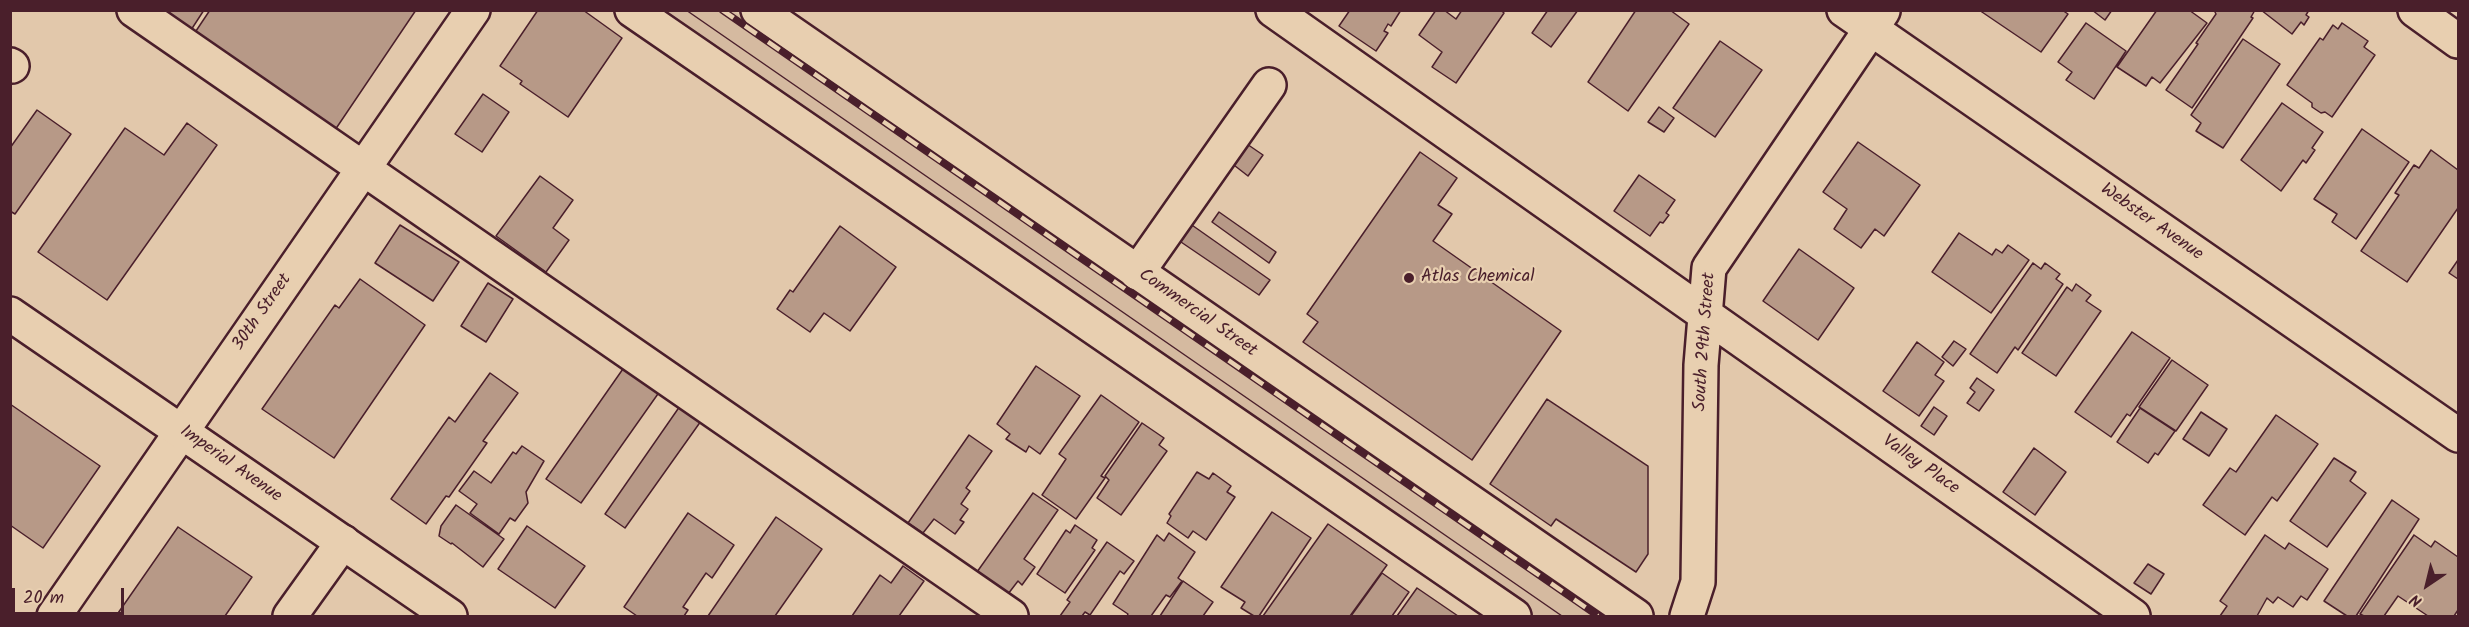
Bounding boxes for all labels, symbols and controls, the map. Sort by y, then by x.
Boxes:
street label: Webster Avenue [2095,180,2207,266]
street label: Commercial Street [1134,265,1260,363]
place label: Atlas Chemical [1421,267,1535,289]
street label: 30th Street [229,270,297,356]
marker: Atlas Chemical [1402,271,1416,285]
street label: South 29th Street [1690,272,1722,412]
street label: Imperial Avenue [175,422,285,508]
street label: Valley Place [1877,432,1963,500]
north arrow [2397,555,2457,615]
scale bar [15,576,128,614]
text: 20 m [23,584,64,613]
text: N [2405,587,2428,613]

